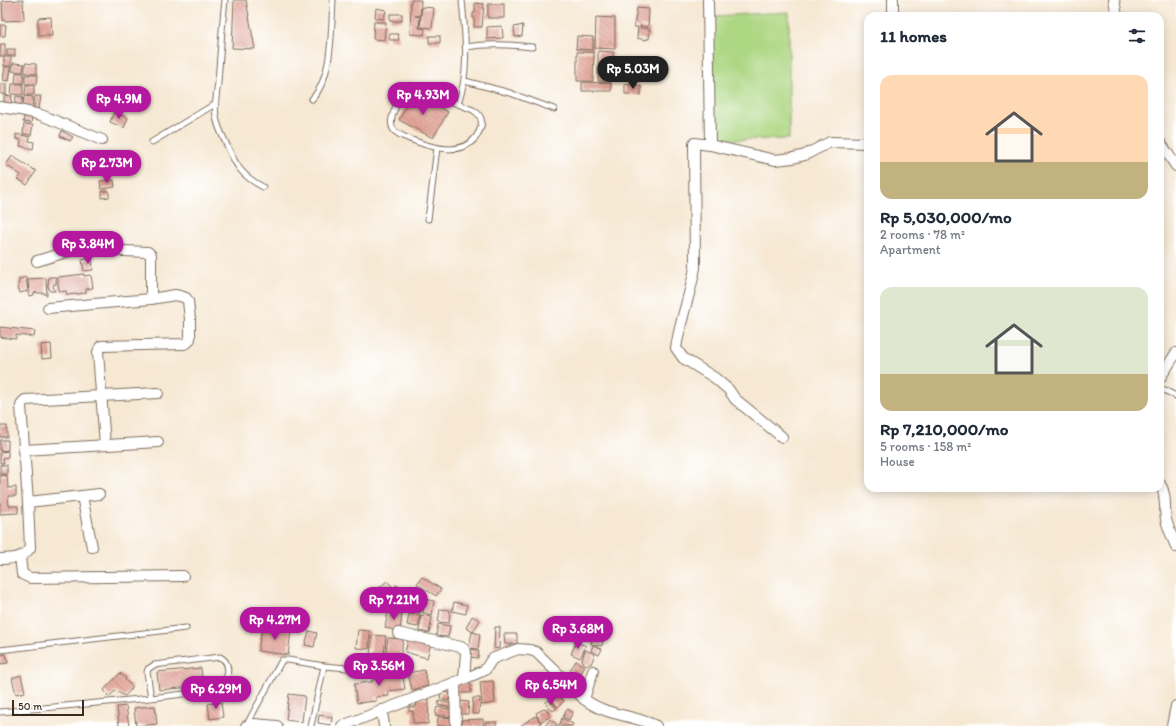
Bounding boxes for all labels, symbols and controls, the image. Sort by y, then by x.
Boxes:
icon: filters [1126,25,1148,47]
text: 11 homes [880,26,947,46]
pin: Rp 5.03M [592,56,674,90]
text: Rp 5.03M [607,61,660,76]
pin: Rp 4.93M [382,82,464,116]
pin: Rp 4.9M [82,86,156,120]
text: Rp 4.93M [397,87,449,102]
text: Rp 4.9M [96,91,142,106]
icon: home [978,101,1050,173]
pin: Rp 2.73M [66,150,148,184]
text: Rp 2.73M [81,155,133,170]
text: Rp 5,030,000/mo [880,207,1012,227]
text: 2 rooms · 78 m² [880,227,965,242]
pin: Rp 3.84M [47,231,129,265]
text: Rp 3.84M [61,236,115,251]
text: Apartment [880,242,941,257]
icon: home [978,313,1050,385]
text: Rp 7,210,000/mo [880,419,1008,439]
text: 5 rooms · 158 m² [880,439,971,454]
text: House [880,454,915,469]
pin: Rp 7.21M [353,587,435,621]
text: Rp 7.21M [369,592,419,607]
pin: Rp 4.27M [234,607,316,641]
text: Rp 4.27M [249,612,301,627]
pin: Rp 3.68M [537,616,619,650]
text: Rp 3.68M [552,621,604,636]
pin: Rp 3.56M [338,653,420,687]
text: Rp 3.56M [353,658,405,673]
pin: Rp 6.54M [510,672,592,706]
pin: Rp 6.29M [175,676,257,710]
text: Rp 6.54M [525,677,577,692]
text: Rp 6.29M [190,681,242,696]
scale bar [12,698,84,717]
text: 50 m [18,700,42,713]

